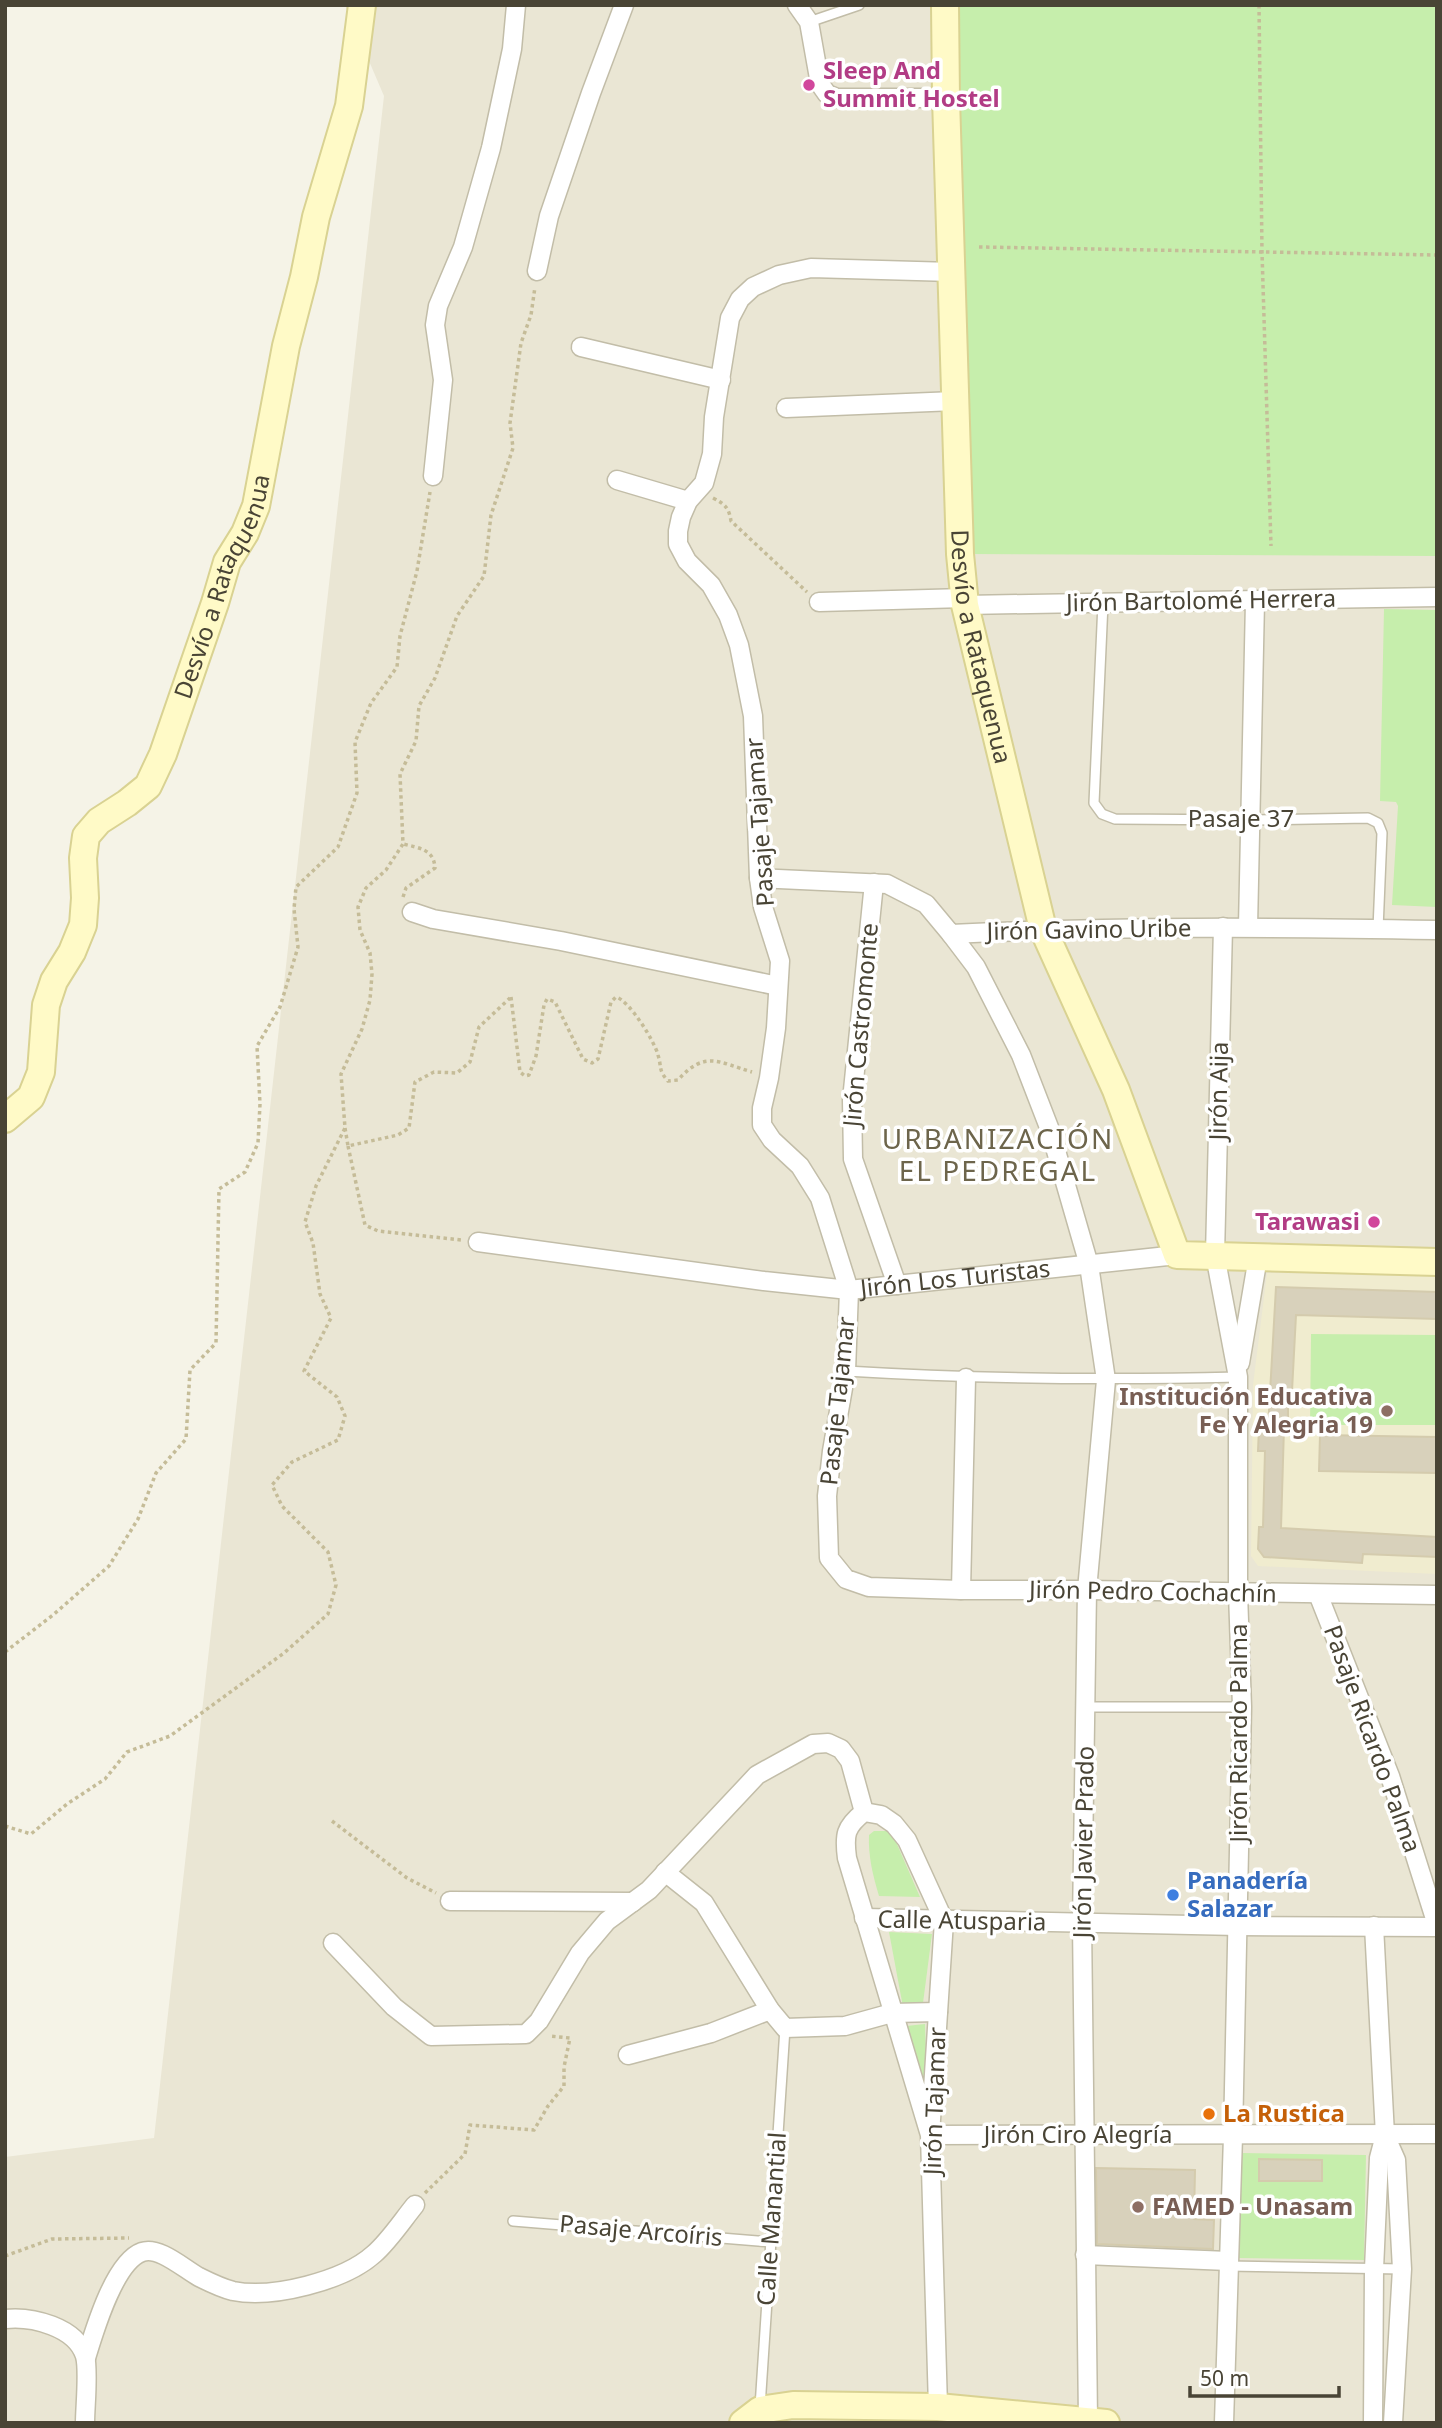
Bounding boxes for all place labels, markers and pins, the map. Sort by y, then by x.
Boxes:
place label: Sleep And Summit Hostel [823,53,1000,114]
marker: Sleep And Summit Hostel [801,77,817,93]
place label: Tarawasi [1255,1204,1360,1237]
marker: Tarawasi [1366,1214,1382,1230]
place label: Institución Educativa Fe Y Alegria 19 [1119,1379,1373,1440]
marker: Institución Educativa Fe Y Alegria 19 [1379,1403,1395,1419]
place label: Panadería Salazar [1187,1863,1308,1924]
marker: Panadería Salazar [1165,1887,1181,1903]
place label: La Rustica [1223,2096,1345,2129]
marker: La Rustica [1201,2106,1217,2122]
place label: FAMED - Unasam [1152,2189,1353,2222]
marker: FAMED - Unasam [1130,2199,1146,2215]

